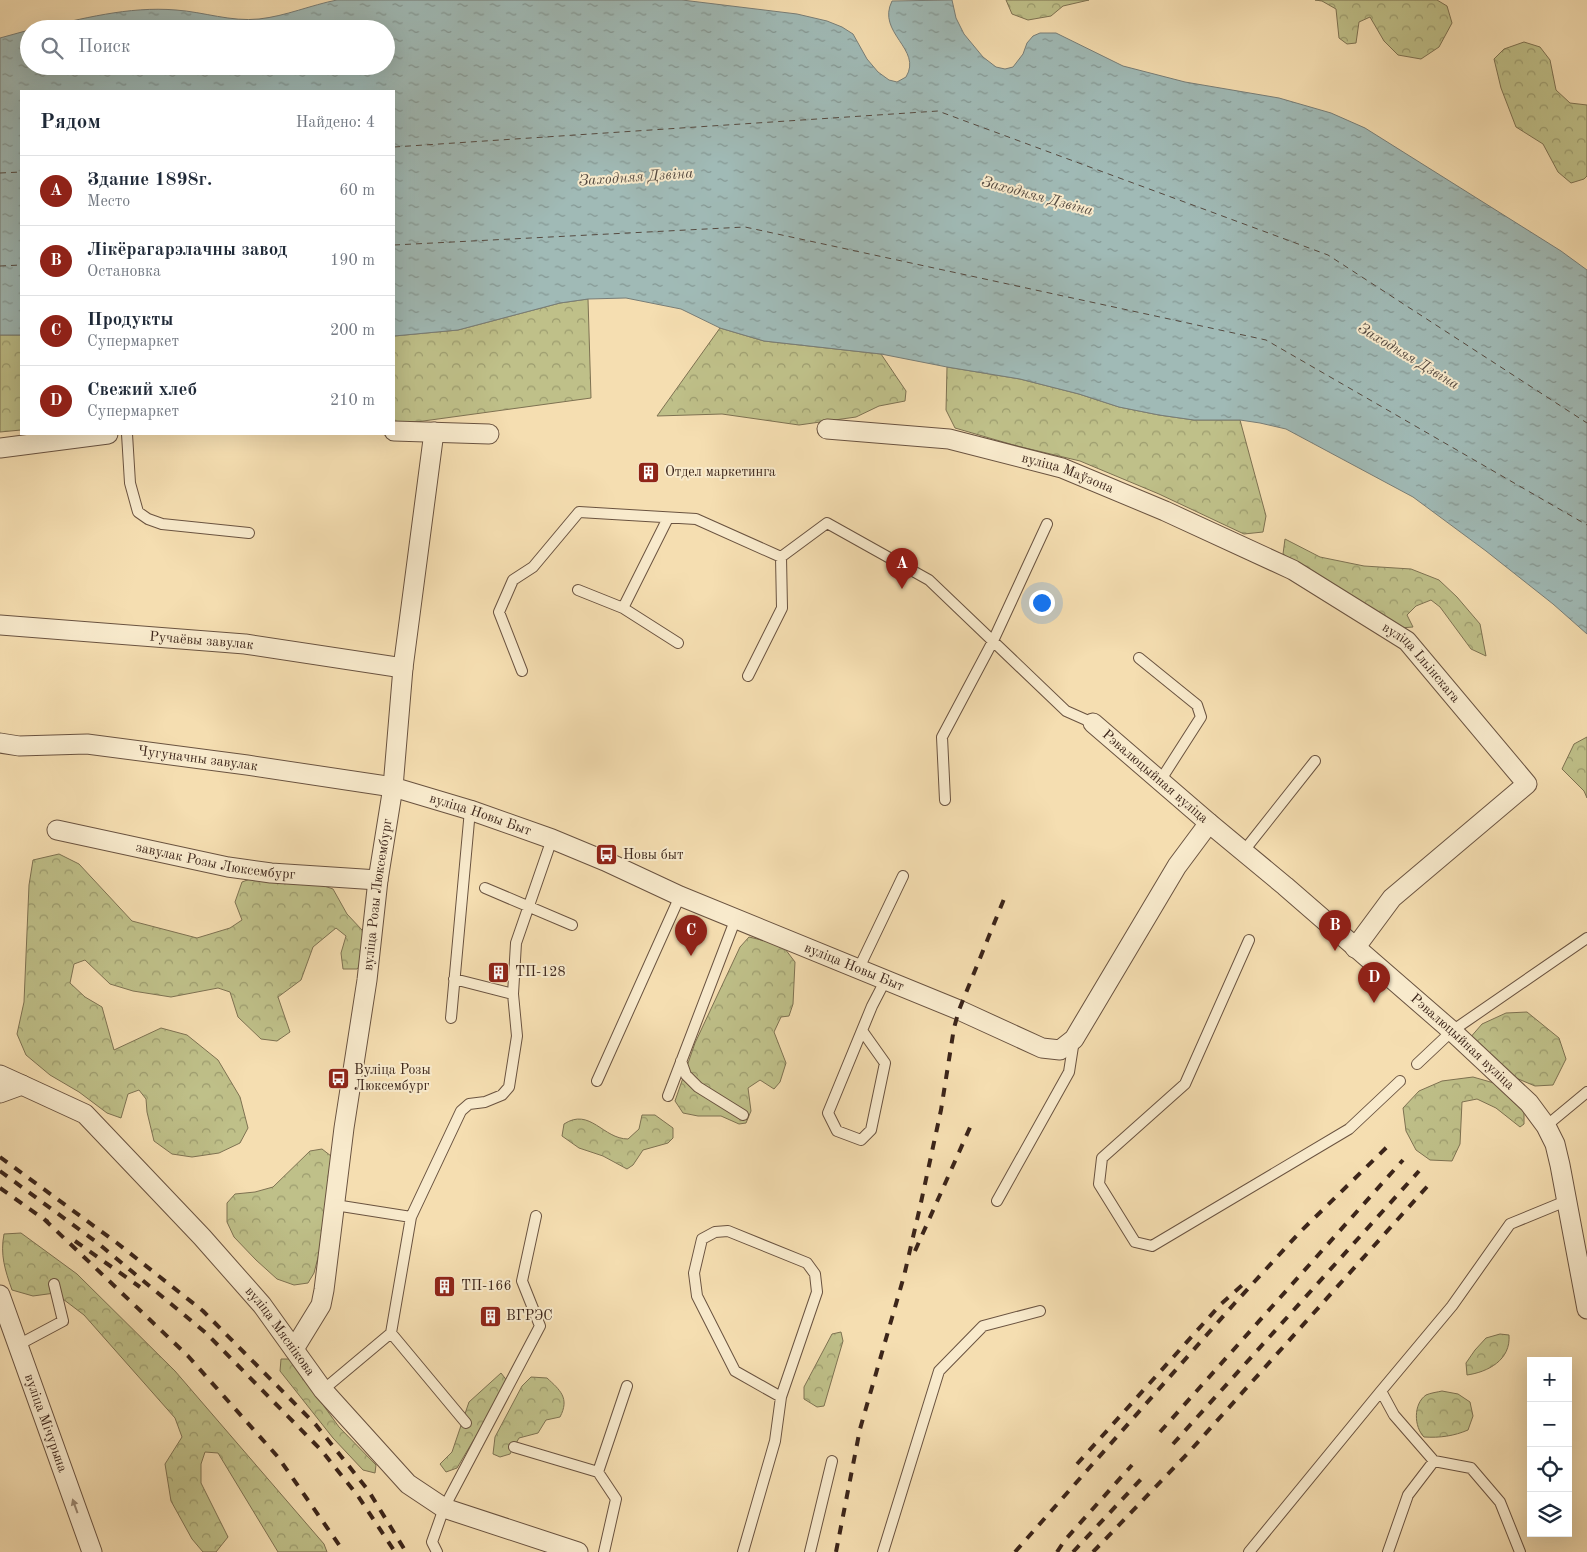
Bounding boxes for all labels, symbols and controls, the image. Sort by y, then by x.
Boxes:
search box [20,20,395,75]
icon: search [38,34,66,62]
text: Поиск [78,38,130,57]
text: Рядом [40,112,101,133]
text: Найдено: 4 [296,115,375,131]
water label: Заходняя Дзвіна [578,166,694,189]
text: Здание 1898г. [87,171,212,190]
water label: Заходняя Дзвіна [980,174,1095,219]
text: A [50,183,62,199]
text: 60 m [339,183,375,199]
text: Место [87,194,130,210]
text: Лікёрагарэлачны завод [87,241,287,260]
text: B [50,253,62,269]
text: 190 m [330,253,375,269]
text: Остановка [87,264,161,280]
text: Продукты [87,311,174,330]
water label: Заходняя Дзвіна [1355,320,1462,393]
text: C [51,323,61,339]
text: 200 m [330,323,375,339]
text: Супермаркет [87,334,179,350]
text: Свежий хлеб [87,381,197,400]
text: D [50,393,62,409]
text: 210 m [330,393,375,409]
text: Супермаркет [87,404,179,420]
street label: вуліца Маўзона [1020,451,1116,496]
building icon: Отдел маркетинга [637,460,661,484]
place label: Отдел маркетинга [665,465,776,479]
pin: A [886,548,918,589]
your location [1029,590,1055,616]
street label: вуліца Ільінскага [1380,620,1463,705]
street label: Ручаёвы завулак [149,630,255,652]
street label: Рэвалюцыйная вуліца [1099,727,1211,826]
street label: Чугуначны завулак [137,744,259,774]
street label: вуліца Новы Быт [428,791,534,838]
street label: вуліца Розы Люксембург [361,818,395,971]
street label: завулак Розы Люксембург [135,840,296,882]
bus stop icon: Новы быт [595,843,619,867]
place label: Новы быт [623,848,684,862]
pin: B [1319,910,1351,951]
pin: C [675,915,707,956]
street label: вуліца Новы Быт [802,941,907,994]
building icon: ТП-128 [487,960,511,984]
pin: D [1358,962,1390,1003]
place label: ТП-128 [515,965,566,979]
street label: Рэвалюцыйная вуліца [1408,991,1517,1092]
place label: Вуліца Розы Люксембург [354,1063,431,1093]
bus stop icon: Вуліца Розы Люксембург [326,1066,350,1090]
building icon: ТП-166 [433,1274,457,1298]
place label: ТП-166 [461,1279,512,1293]
street label: вуліца Мяснікова [242,1284,317,1378]
building icon: ВГРЭС [478,1304,502,1328]
place label: ВГРЭС [506,1309,553,1323]
map controls [1527,1357,1572,1537]
button: + [1527,1357,1572,1402]
street label: вуліца Мічурына [22,1372,70,1474]
button: − [1527,1402,1572,1447]
button: locate [1527,1447,1572,1492]
button: layers [1527,1492,1572,1537]
one-way arrow [71,1499,78,1514]

